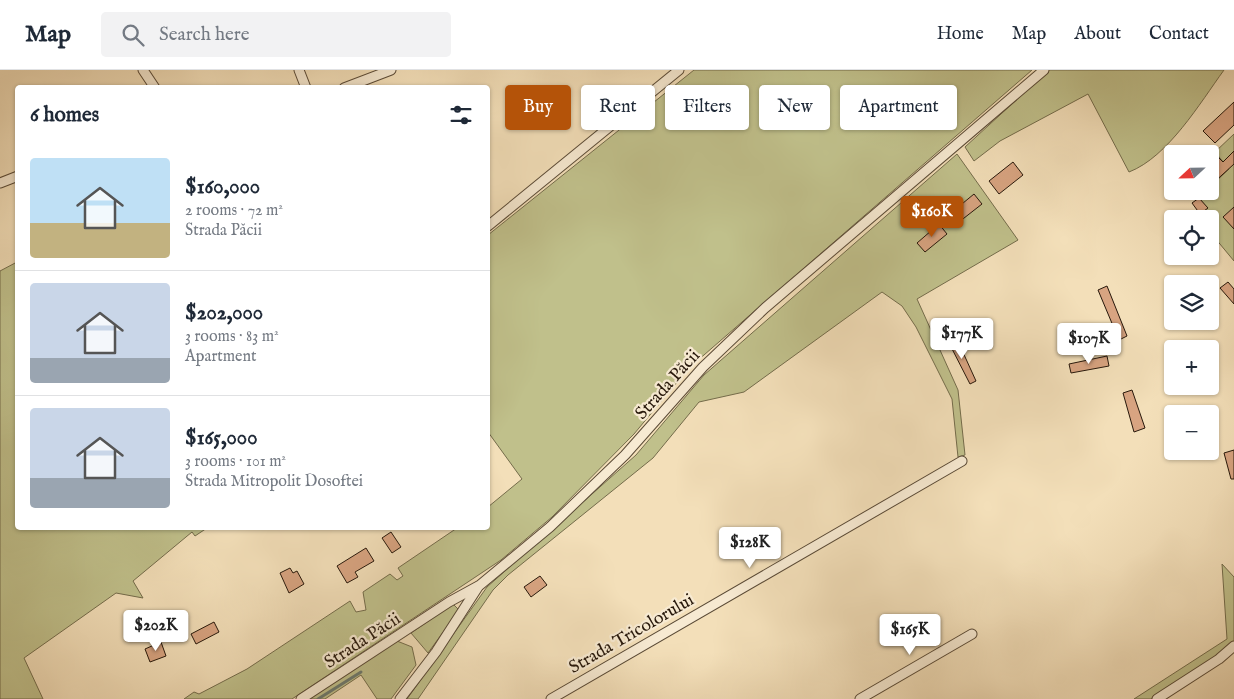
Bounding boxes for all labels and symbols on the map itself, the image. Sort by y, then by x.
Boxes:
north arrow [1164,145,1219,200]
pin: $160K [897,196,967,238]
pin: $177K [927,318,997,360]
pin: $107K [1054,322,1124,365]
street label: Strada Păcii [631,345,706,425]
pin: $128K [715,526,785,569]
street label: Strada Tricolorului [565,589,699,679]
street label: Strada Păcii [320,608,406,674]
pin: $202K [121,610,191,652]
pin: $165K [875,614,945,656]

